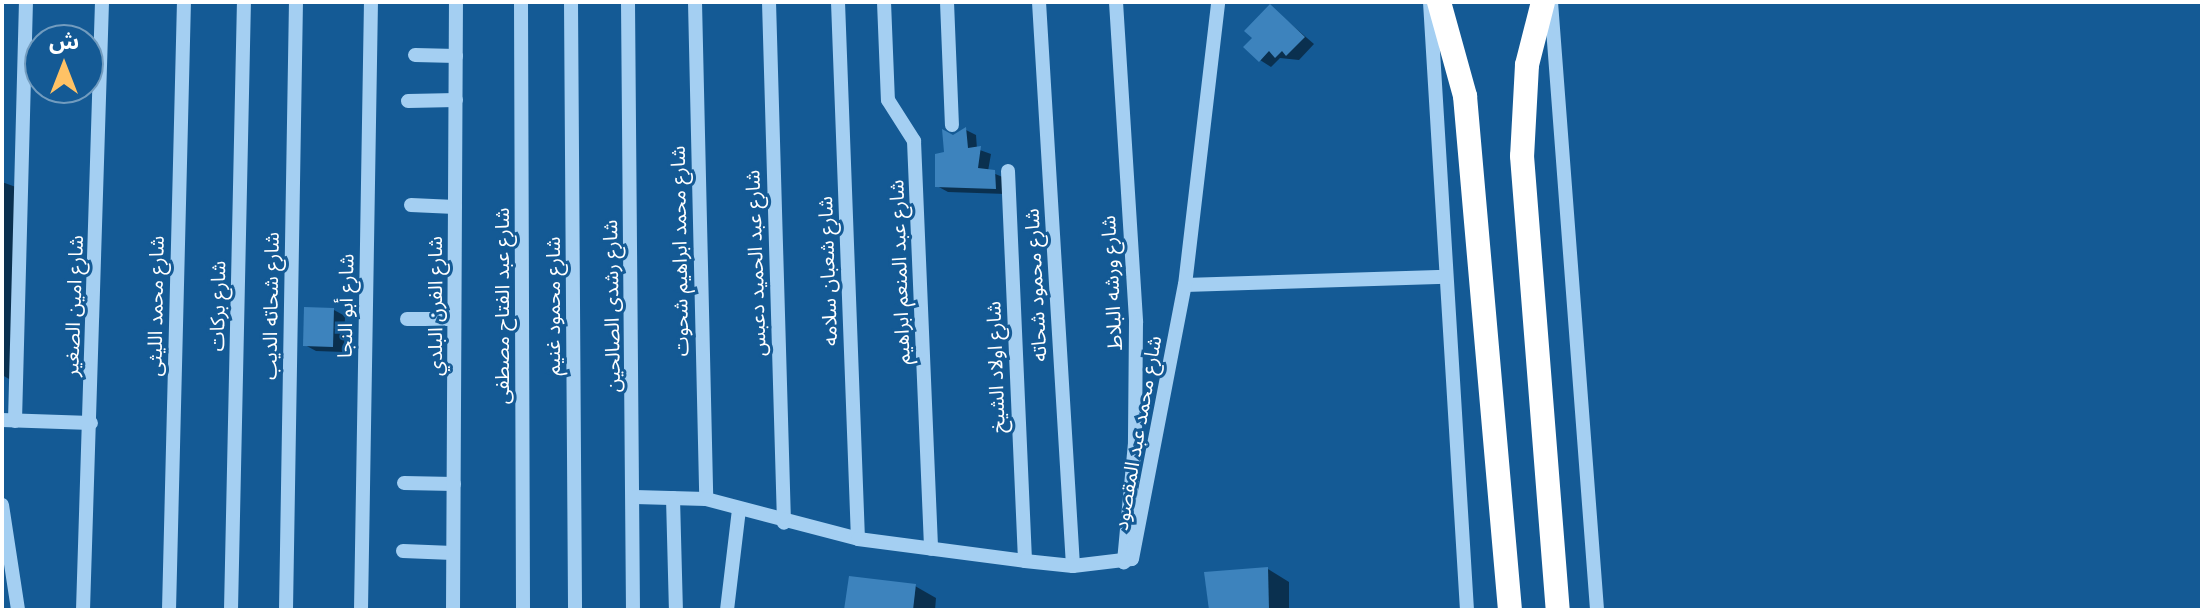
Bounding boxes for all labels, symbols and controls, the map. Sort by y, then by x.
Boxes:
north arrow [24,24,104,104]
text: ش [49,27,79,56]
street label: شارع محمد ابراهيم شحوت [666,146,694,356]
street label: شارع عبد الحميد دعبس [741,169,771,357]
street label: شارع عبد المنعم ابراهيم [885,179,915,365]
street label: شارع شعبان سلامه [813,196,843,346]
street label: شارع عبد الفتاح مصطفى [490,208,514,404]
street label: شارع محمود شحاته [1020,208,1052,362]
street label: شارع ورشه البلاط [1096,215,1128,351]
street label: شارع رشدى الصالحين [598,219,626,393]
street label: شارع شحاته الديب [258,232,284,380]
street label: شارع امين الصغير [60,235,88,377]
street label: شارع محمد الليثى [143,235,169,377]
street label: شارع الفرن البلدي [423,236,447,376]
street label: شارع محمود غنيم [541,236,565,376]
street label: شارع أبو النجا [333,254,359,358]
street label: شارع بركات [205,260,231,352]
street label: شارع اولاد الشيخ [982,301,1010,433]
street label: شارع محمد عبد المقصود [1109,334,1167,532]

